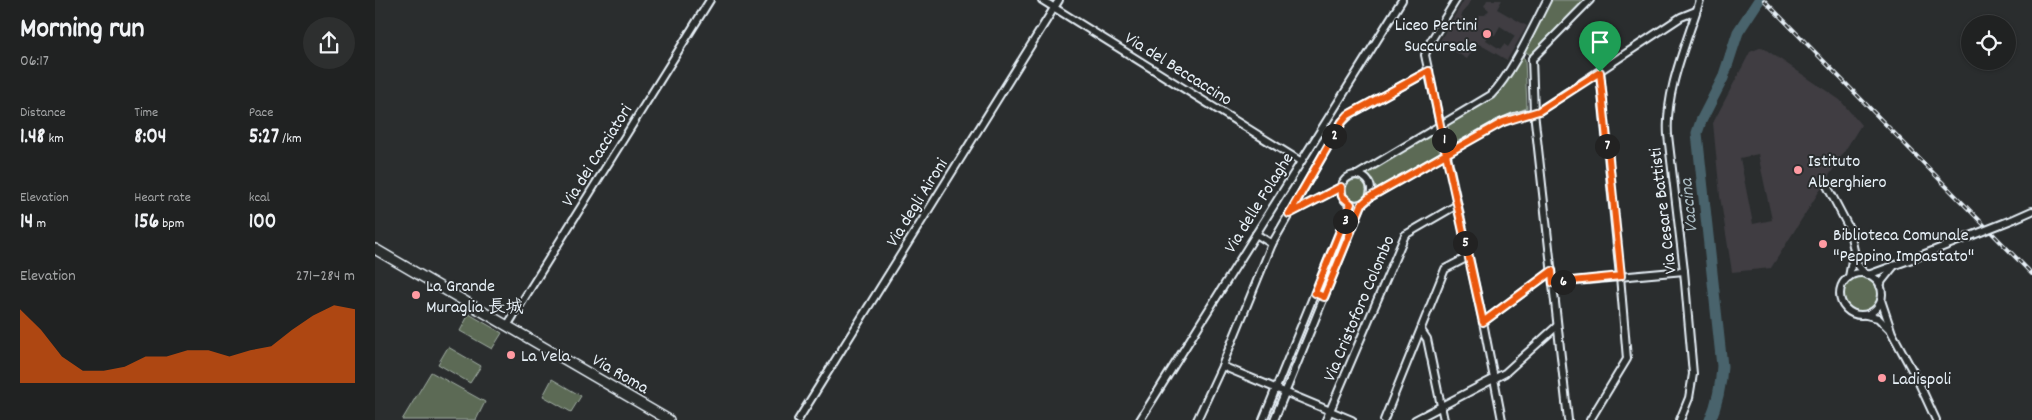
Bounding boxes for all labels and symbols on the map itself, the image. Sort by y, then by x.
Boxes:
place label: Liceo Pertini Succursale [1395,14,1477,60]
pin [1579,21,1621,72]
street label: Via del Beccaccino [1119,27,1236,113]
marker: Liceo Pertini Succursale [1481,28,1493,40]
street label: Via dei Cacciatori [557,100,640,212]
pin: 2 [1321,124,1347,148]
pin: 1 [1431,128,1457,152]
pin: 7 [1595,134,1619,158]
street label: Via Cesare Battisti [1644,146,1685,275]
street label: Via delle Folaghe [1219,148,1301,258]
place label: Istituto Alberghiero [1808,150,1887,196]
street label: Via degli Aironi [881,154,955,252]
marker: Istituto Alberghiero [1792,164,1804,176]
water label: Vaccina [1674,176,1707,234]
pin: 3 [1333,208,1357,234]
place label: Biblioteca Comunale "Peppino Impastato" [1833,224,1974,270]
pin: 5 [1453,230,1477,256]
street label: Via Cristoforo Colombo [1318,232,1402,386]
marker: Biblioteca Comunale "Peppino Impastato" [1817,238,1829,250]
pin: 6 [1551,270,1575,294]
place label: La Grande Muraglia 長城 [426,275,523,321]
marker: La Grande Muraglia 長城 [410,289,422,301]
place label: La Vela [521,345,571,370]
marker: La Vela [505,349,517,361]
street label: Via Roma [587,349,653,402]
place label: Ladispoli [1892,368,1951,393]
marker: Ladispoli [1876,372,1888,384]

